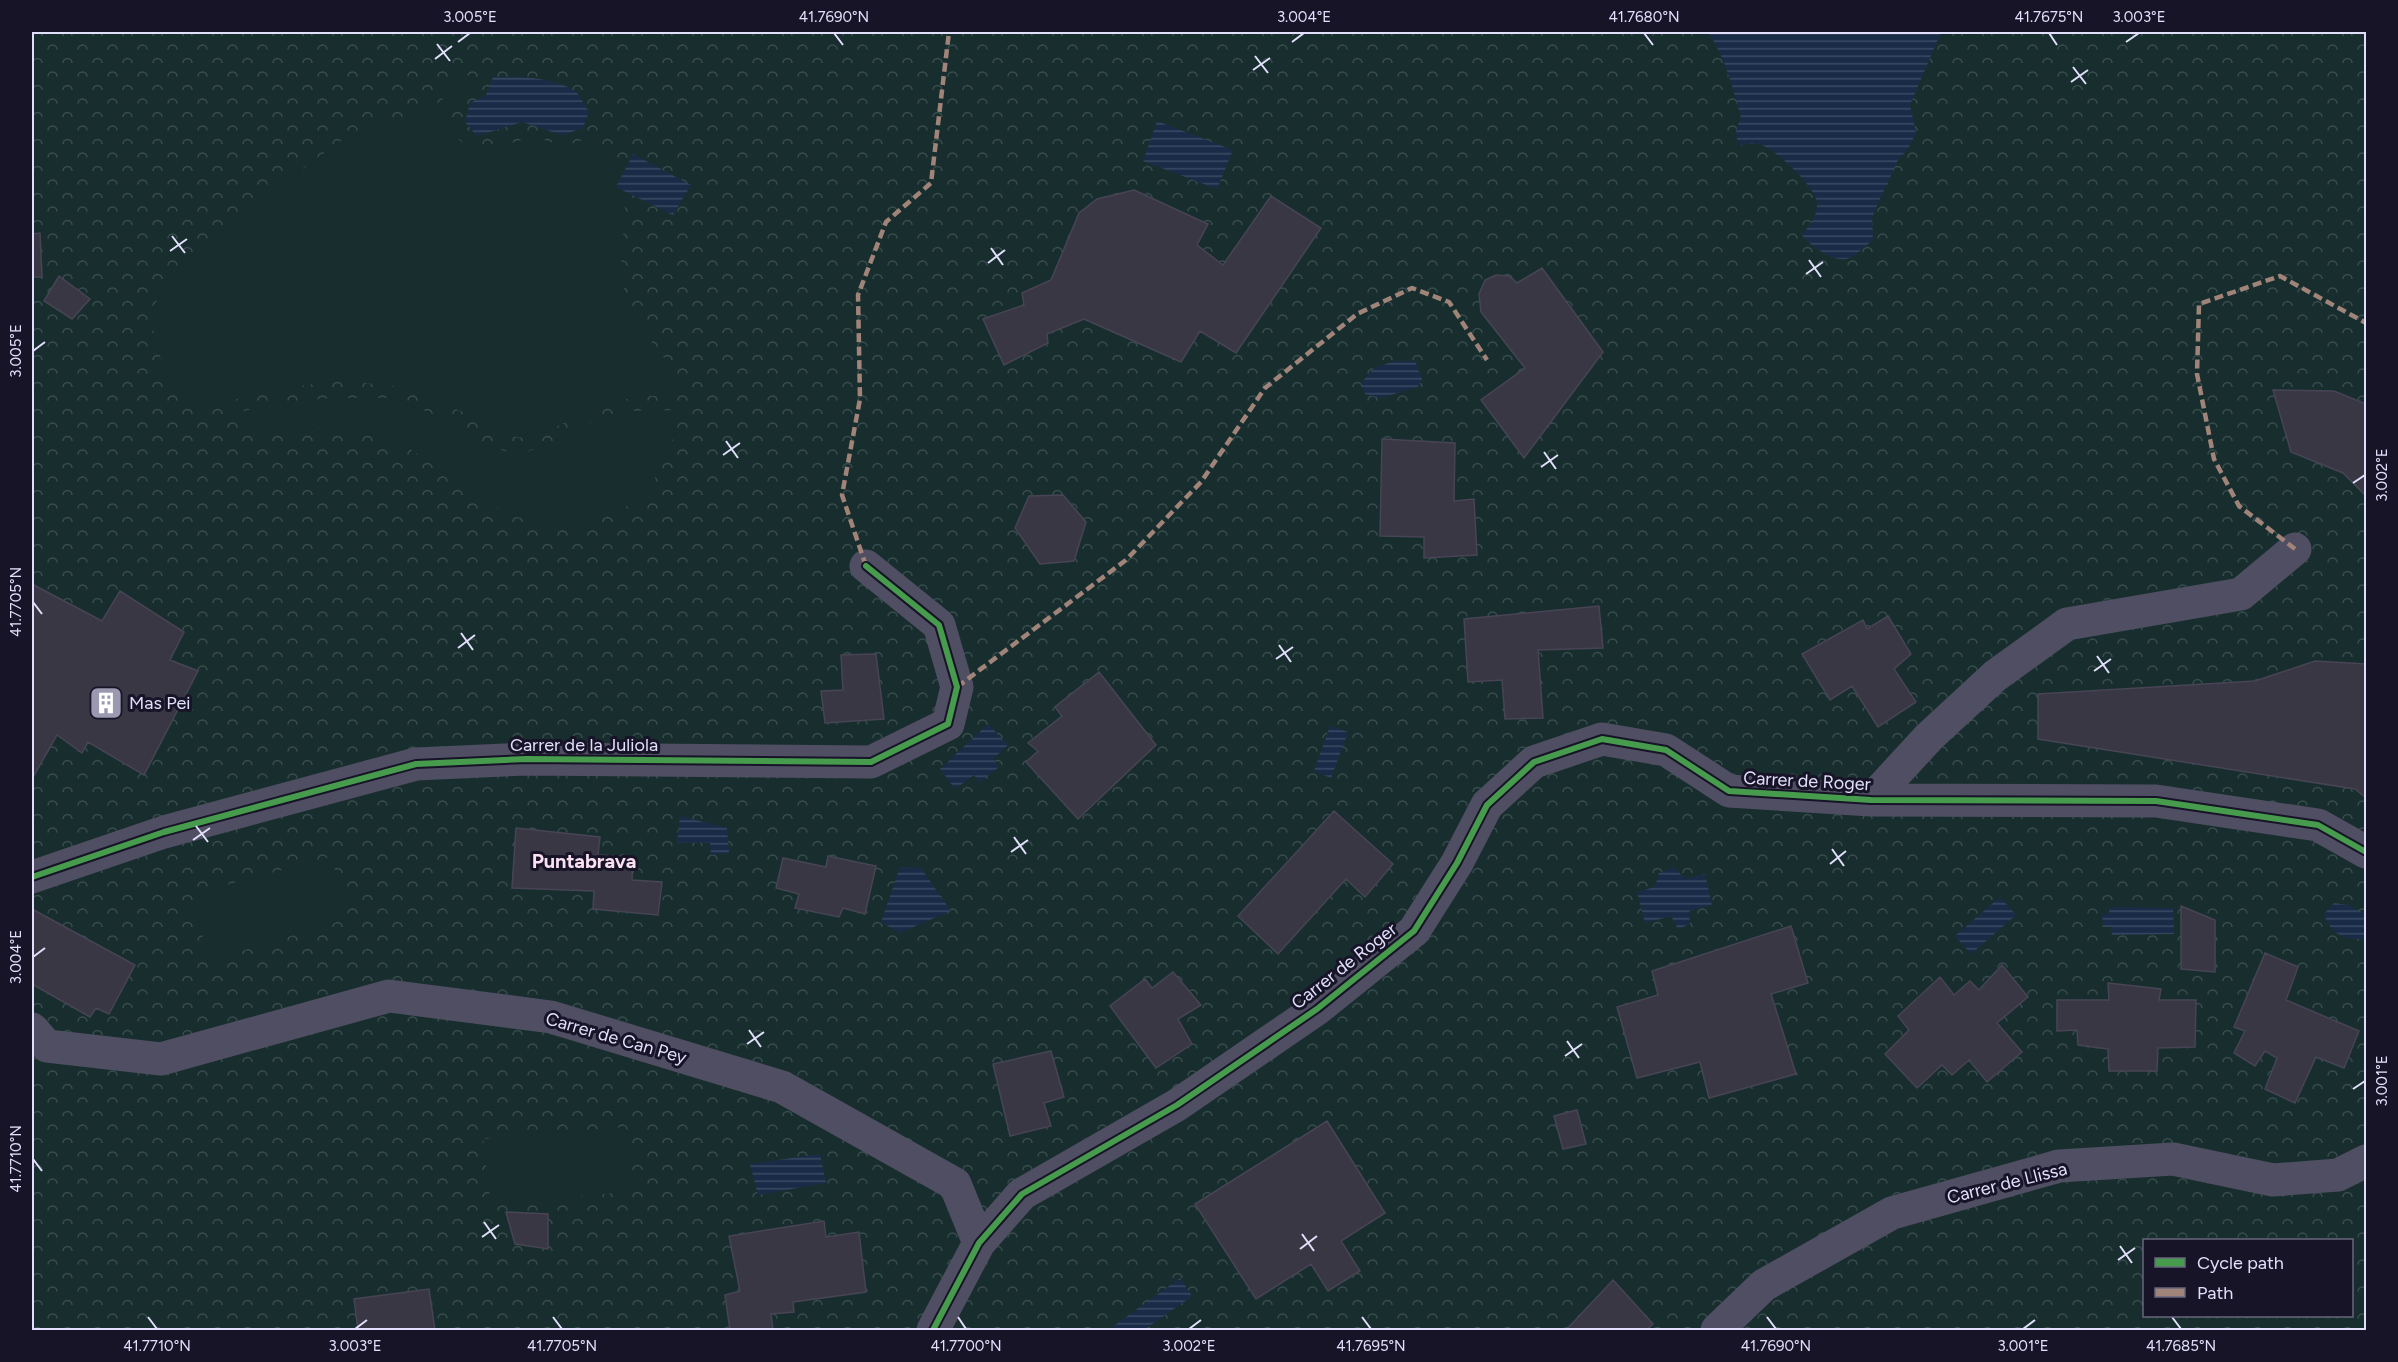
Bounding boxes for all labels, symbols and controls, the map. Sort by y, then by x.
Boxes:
text: 3.005°E [443,8,497,26]
text: 41.7690°N [799,8,869,26]
text: 3.004°E [1277,8,1331,26]
text: 41.7680°N [1608,8,1680,26]
text: 41.7675°N [2014,8,2084,26]
text: 3.003°E [2112,8,2166,26]
text: 3.005°E [7,324,25,378]
text: 3.002°E [2373,448,2391,502]
text: 41.7705°N [7,567,25,637]
building icon: Mas Pei [88,685,124,721]
place label: Mas Pei [129,692,191,714]
street label: Carrer de la Juliola [510,734,658,756]
street label: Carrer de Roger [1743,767,1871,795]
district label: Puntabrava [532,849,636,873]
street label: Carrer de Roger [1287,918,1401,1014]
text: 3.004°E [7,930,25,984]
street label: Carrer de Can Pey [543,1007,689,1069]
text: 3.001°E [2373,1055,2391,1107]
text: 41.7710°N [7,1125,25,1193]
street label: Carrer de Llissa [1945,1157,2069,1209]
legend [2143,1239,2353,1317]
text: Cycle path [2197,1252,2284,1274]
text: Path [2197,1282,2233,1304]
text: 41.7710°N [123,1337,191,1355]
text: 3.003°E [328,1337,382,1355]
text: 41.7705°N [527,1337,597,1355]
text: 41.7700°N [930,1337,1002,1355]
text: 3.002°E [1162,1337,1216,1355]
text: 41.7695°N [1336,1337,1406,1355]
text: 41.7690°N [1741,1337,1811,1355]
text: 3.001°E [1997,1337,2049,1355]
text: 41.7685°N [2146,1337,2216,1355]

